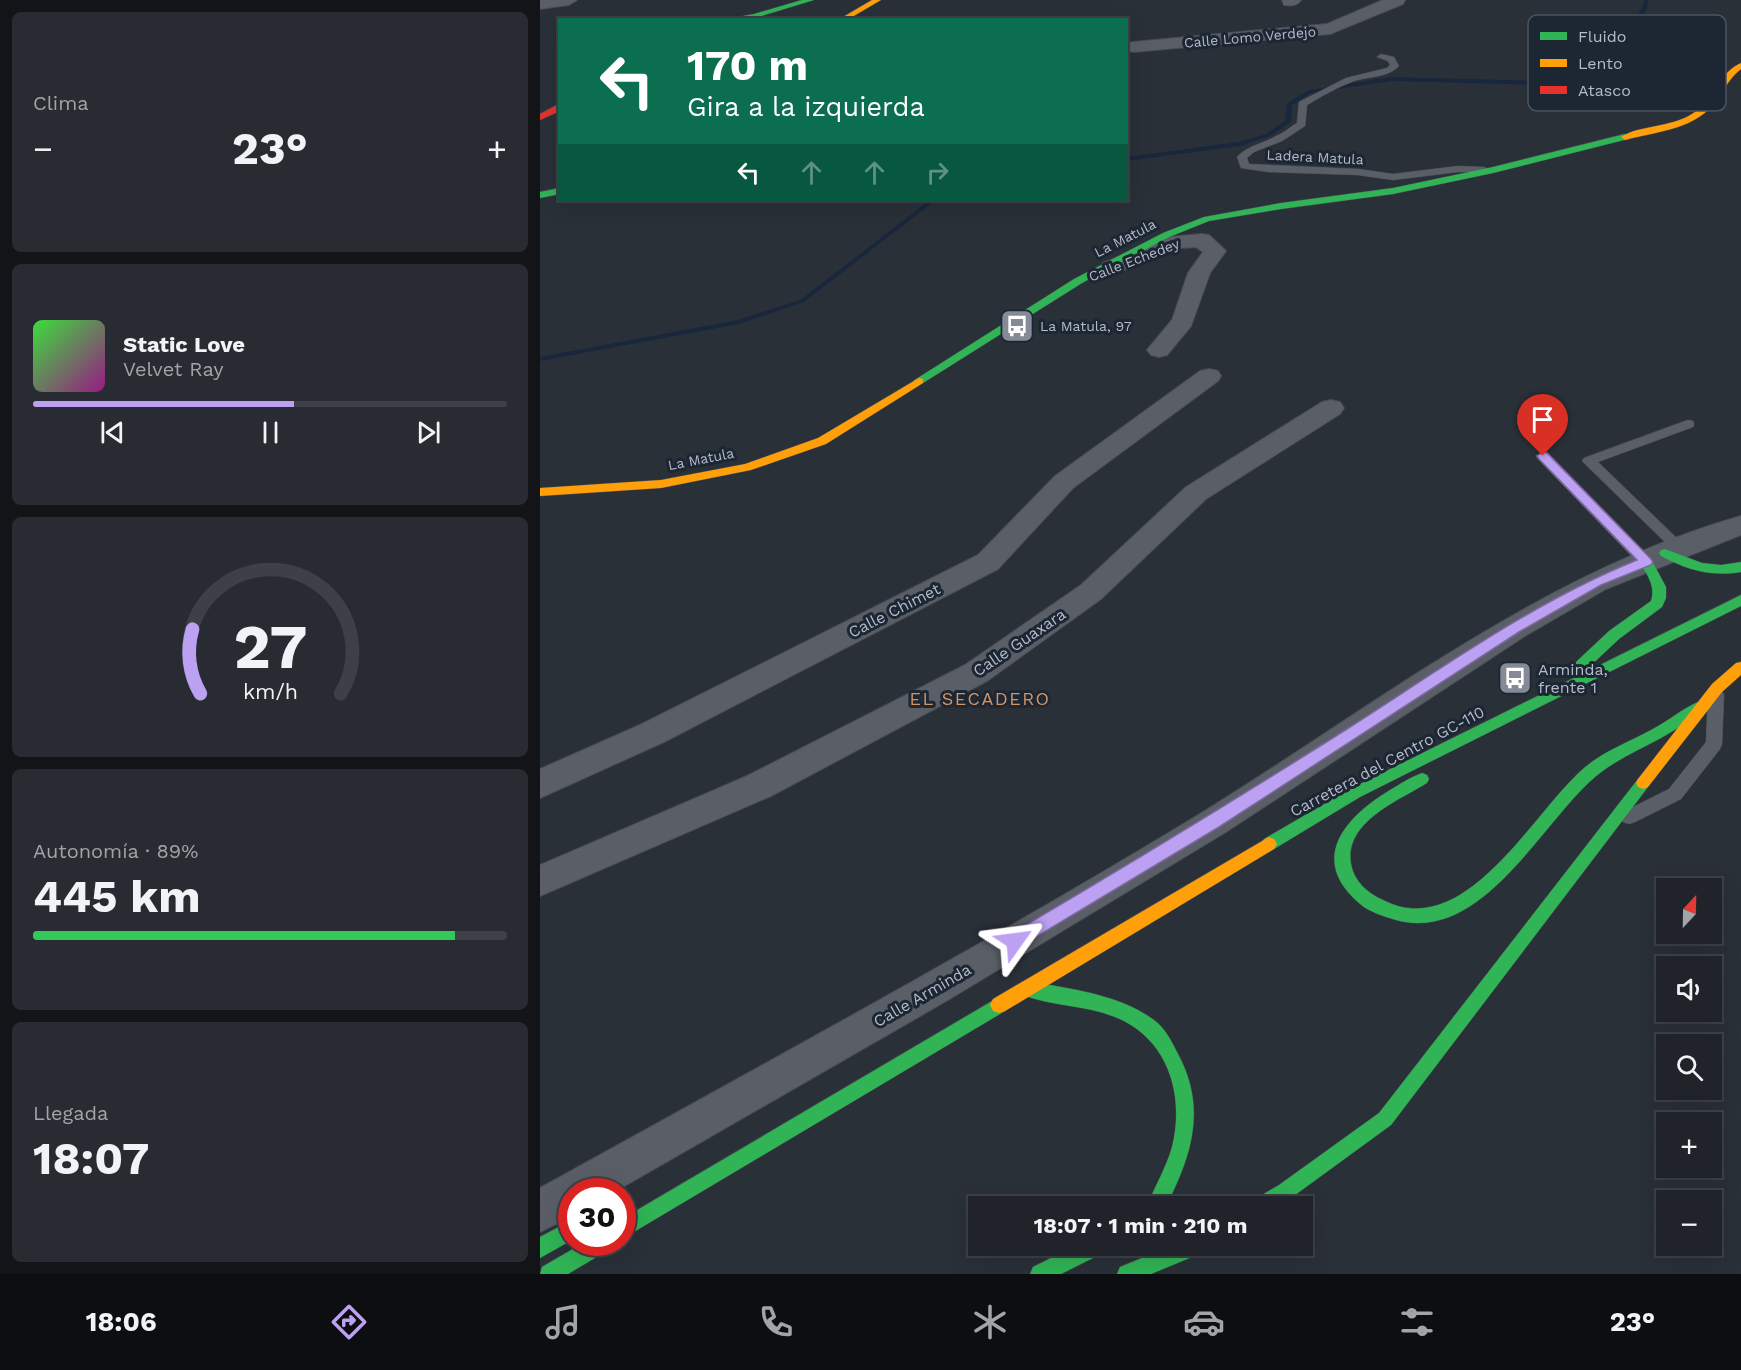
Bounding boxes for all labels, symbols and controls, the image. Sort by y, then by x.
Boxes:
legend [1528,15,1726,111]
street label: Calle Lomo Verdejo [1183,23,1317,51]
text: Fluido [1578,27,1626,46]
text: 170 m [687,41,808,90]
icon: left [588,42,666,120]
text: Lento [1578,54,1623,73]
text: Atasco [1578,81,1631,100]
text: Clima [33,91,89,115]
text: Gira a la izquierda [687,91,925,123]
text: 23° [232,122,308,175]
text: − [33,129,53,168]
text: + [487,129,507,168]
street label: Ladera Matula [1266,146,1364,168]
icon: left [732,156,765,189]
icon: ahead [795,156,828,189]
icon: ahead [858,156,891,189]
icon: right [921,156,954,189]
street label: La Matula [1092,216,1159,260]
street label: Calle Echedey [1086,235,1182,285]
bus stop icon: La Matula, 97 [999,308,1035,344]
place label: La Matula, 97 [1040,318,1132,334]
text: Static Love [123,332,245,357]
text: Velvet Ray [123,357,224,381]
pin [1517,394,1568,456]
icon: arrive [1526,403,1559,436]
icon: previous [96,416,129,449]
icon: pause [254,416,287,449]
icon: next [412,416,445,449]
street label: La Matula [667,445,735,473]
street label: Calle Chimet [845,579,944,642]
street label: Calle Guaxara [969,604,1069,680]
text: 27 [233,610,307,683]
bus stop icon: Arminda, frente 1 [1497,660,1533,696]
place label: Arminda, frente 1 [1538,660,1608,697]
text: km/h [242,679,298,704]
district label: EL SECADERO [909,688,1051,709]
street label: Carretera del Centro GC-110 [1287,702,1488,821]
text: Autonomía · 89% [33,839,198,863]
text: 445 km [33,870,201,923]
north arrow [1656,878,1722,944]
map controls [1656,878,1722,1256]
position arrow [983,909,1047,973]
button: sound [1656,956,1722,1022]
street label: Calle Arminda [870,960,974,1031]
button: search [1656,1034,1722,1100]
text: Llegada [33,1101,108,1125]
button: + [1656,1112,1722,1178]
text: 18:07 [33,1132,149,1185]
speed limit sign: 30 [558,1178,636,1256]
button: − [1656,1190,1722,1256]
text: 18:07 · 1 min · 210 m [1034,1213,1247,1238]
icon: directions [328,1301,370,1343]
icon: music [542,1301,584,1343]
icon: phone [755,1301,797,1343]
icon: climate [969,1301,1011,1343]
icon: car [1183,1301,1225,1343]
icon: filters [1396,1301,1438,1343]
text: 18:06 [86,1306,157,1338]
text: 23° [1610,1306,1655,1338]

